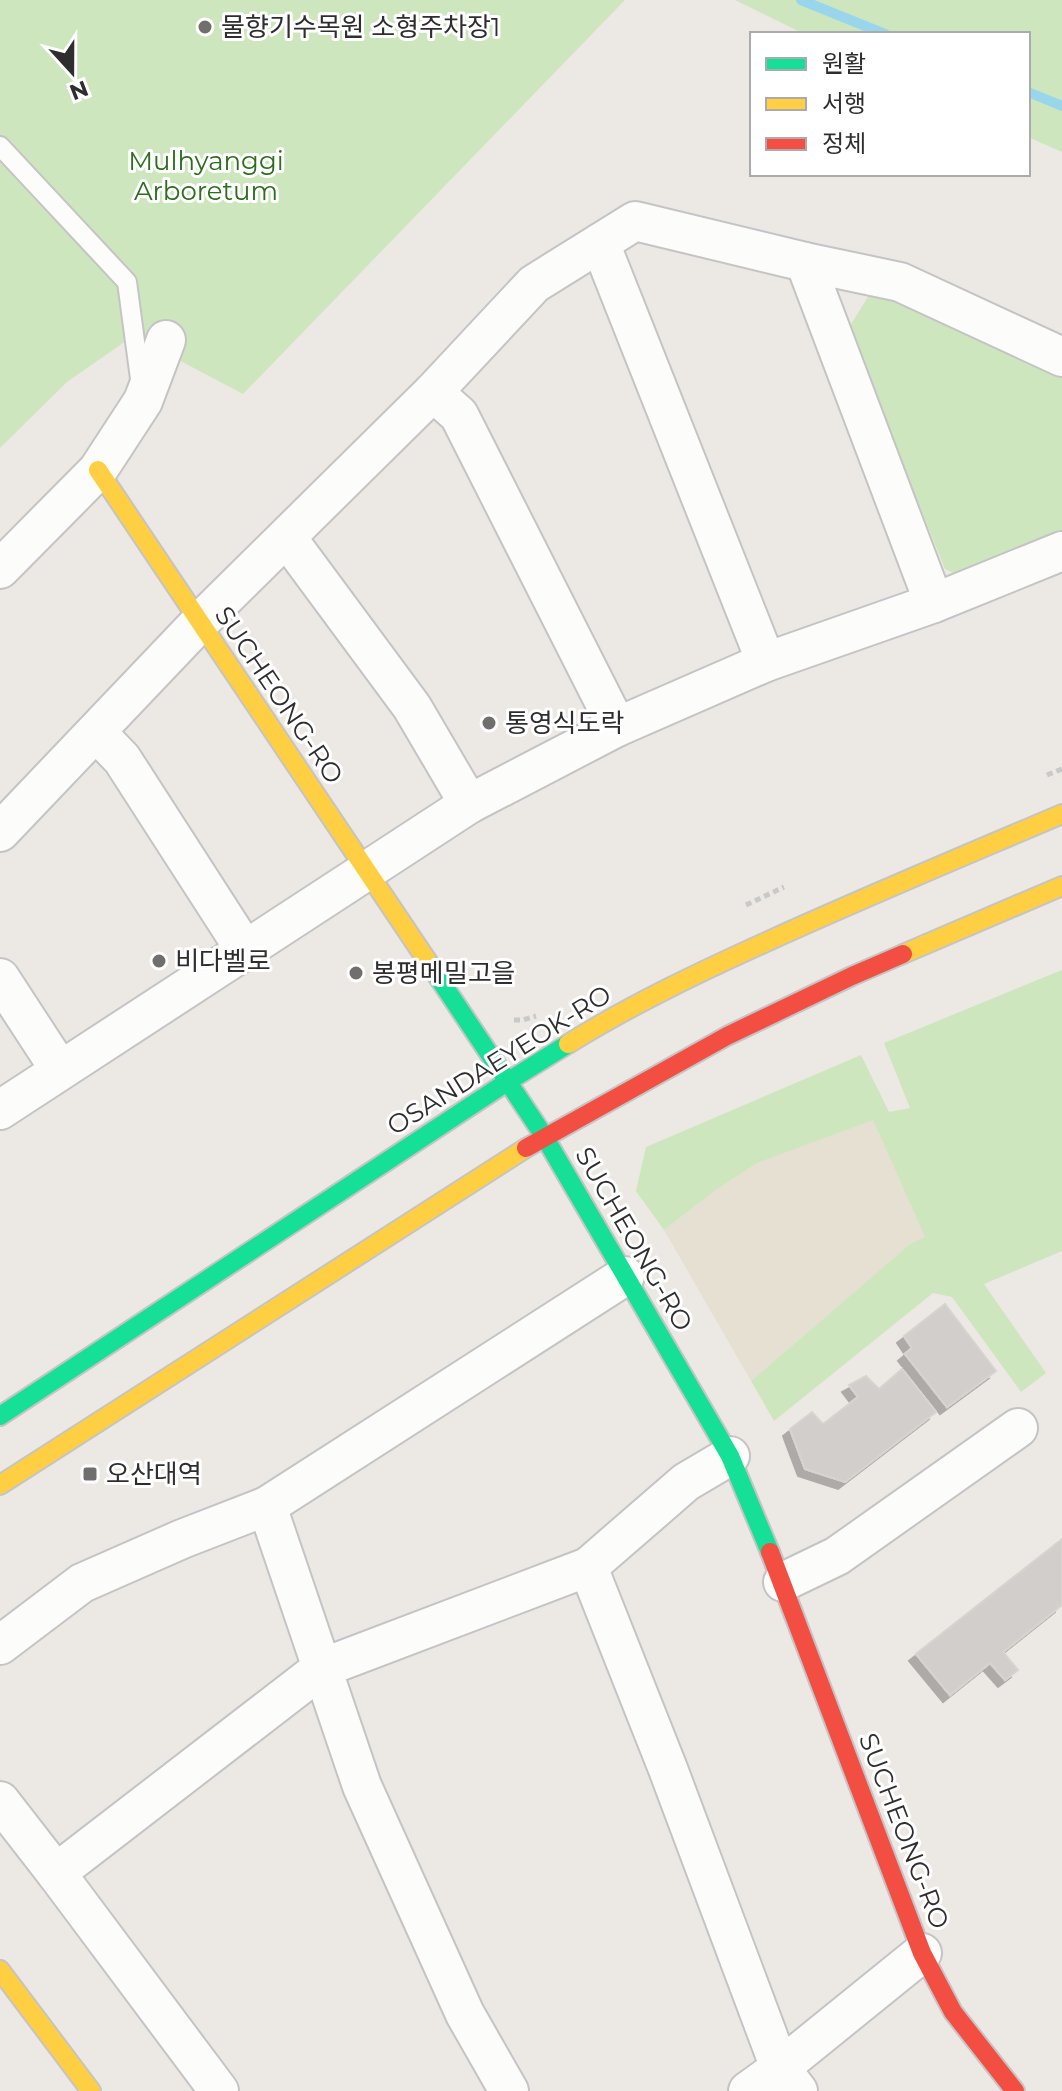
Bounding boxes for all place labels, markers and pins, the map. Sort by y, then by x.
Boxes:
place label: 물향기수목원 소형주차장1 [221,11,500,43]
marker: 물향기수목원 소형주차장1 [196,18,214,36]
place label: 통영식도락 [505,707,625,739]
marker: 통영식도락 [480,714,498,732]
place label: 비다벨로 [175,945,271,977]
marker: 비다벨로 [150,952,168,970]
place label: 봉평메밀고을 [372,957,516,989]
marker: 봉평메밀고을 [347,964,365,982]
place label: 오산대역 [106,1458,202,1490]
marker: 오산대역 [81,1465,99,1483]

